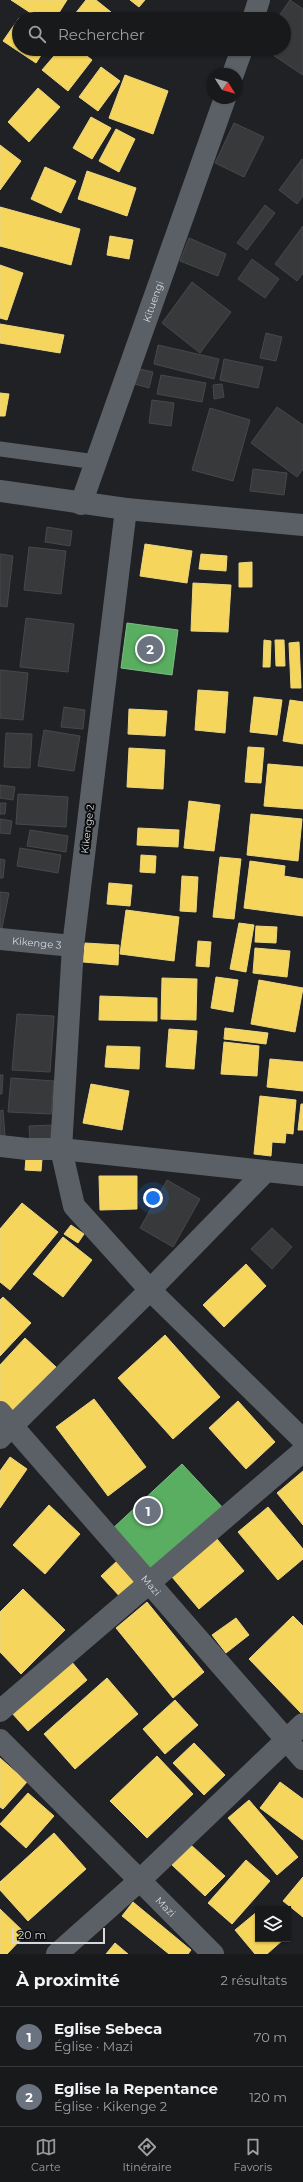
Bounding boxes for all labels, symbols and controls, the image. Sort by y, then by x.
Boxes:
search box [12,12,291,56]
icon: search [26,23,48,45]
text: Rechercher [58,25,145,44]
north arrow [207,68,243,104]
street label: Kituengi [140,279,167,324]
pin: 2 [137,634,163,664]
street label: Kikenge 2 [78,803,97,854]
street label: Kikenge 3 [11,934,62,952]
your location [143,1188,163,1208]
pin: 1 [135,1496,161,1526]
street label: Mazi [138,1573,163,1599]
street label: Mazi [153,1894,178,1920]
map controls [255,1906,291,1942]
button: layers [255,1906,291,1942]
scale bar [12,1926,105,1945]
text: 20 m [18,1928,46,1942]
text: À proximité [16,1970,120,1990]
text: 2 résultats [221,1972,287,1988]
text: Eglise Sebeca [54,2019,162,2038]
text: 1 [26,2029,32,2045]
text: 70 m [254,2029,287,2045]
text: Église · Mazi [54,2038,133,2054]
text: Eglise la Repentance [54,2079,218,2098]
text: 2 [25,2089,33,2105]
text: 120 m [249,2089,287,2105]
text: Église · Kikenge 2 [54,2098,167,2114]
tab: Carte [31,2136,61,2174]
tab: Itinéraire [123,2136,172,2174]
tab: Favoris [234,2136,272,2174]

